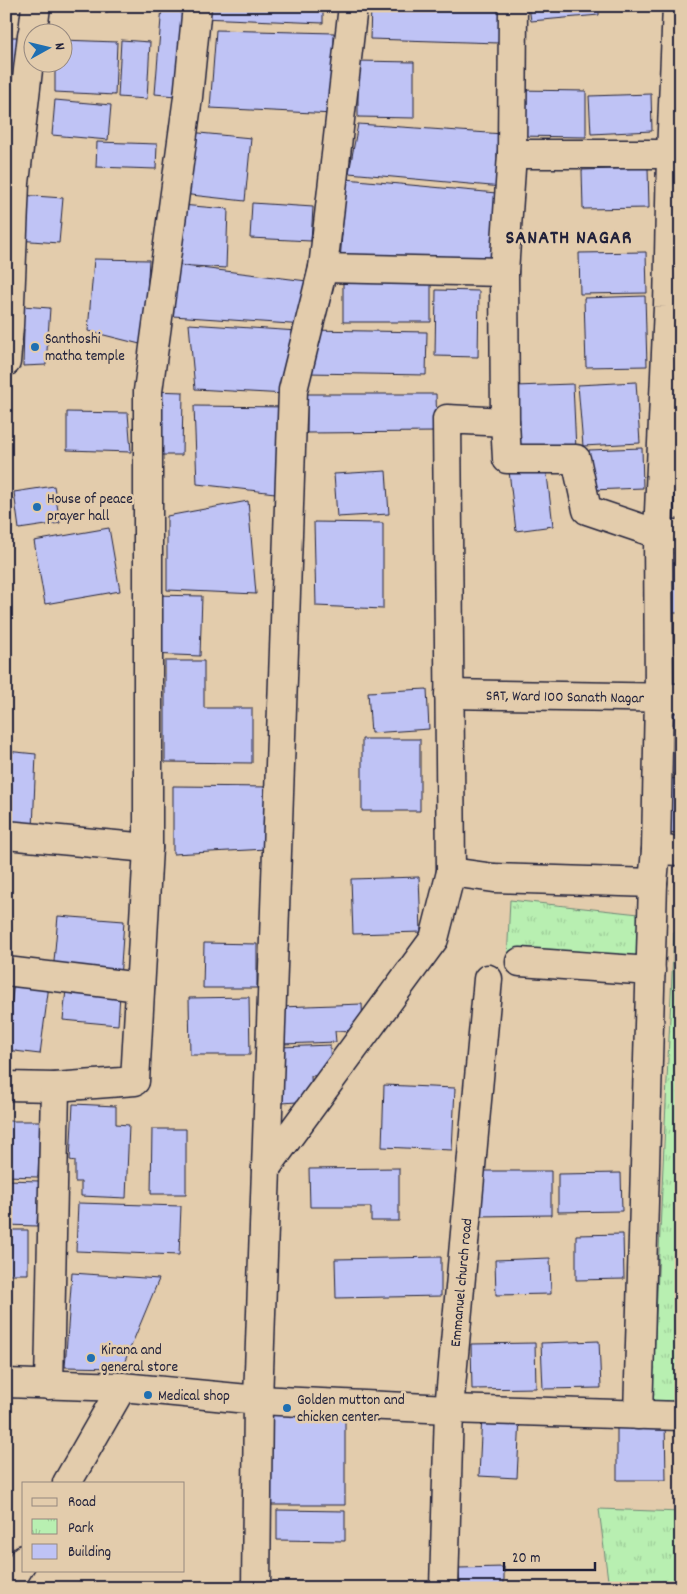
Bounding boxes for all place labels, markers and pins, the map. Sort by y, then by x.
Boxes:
place label: Santhoshi matha temple [45,329,125,368]
marker: Santhoshi matha temple [29,341,41,353]
place label: House of peace prayer hall [47,489,133,528]
marker: House of peace prayer hall [31,501,43,513]
place label: Kirana and general store [101,1340,178,1379]
marker: Kirana and general store [85,1352,97,1364]
place label: Medical shop [158,1386,230,1408]
marker: Medical shop [142,1389,154,1401]
place label: Golden mutton and chicken center [297,1390,405,1429]
marker: Golden mutton and chicken center [281,1402,293,1414]

